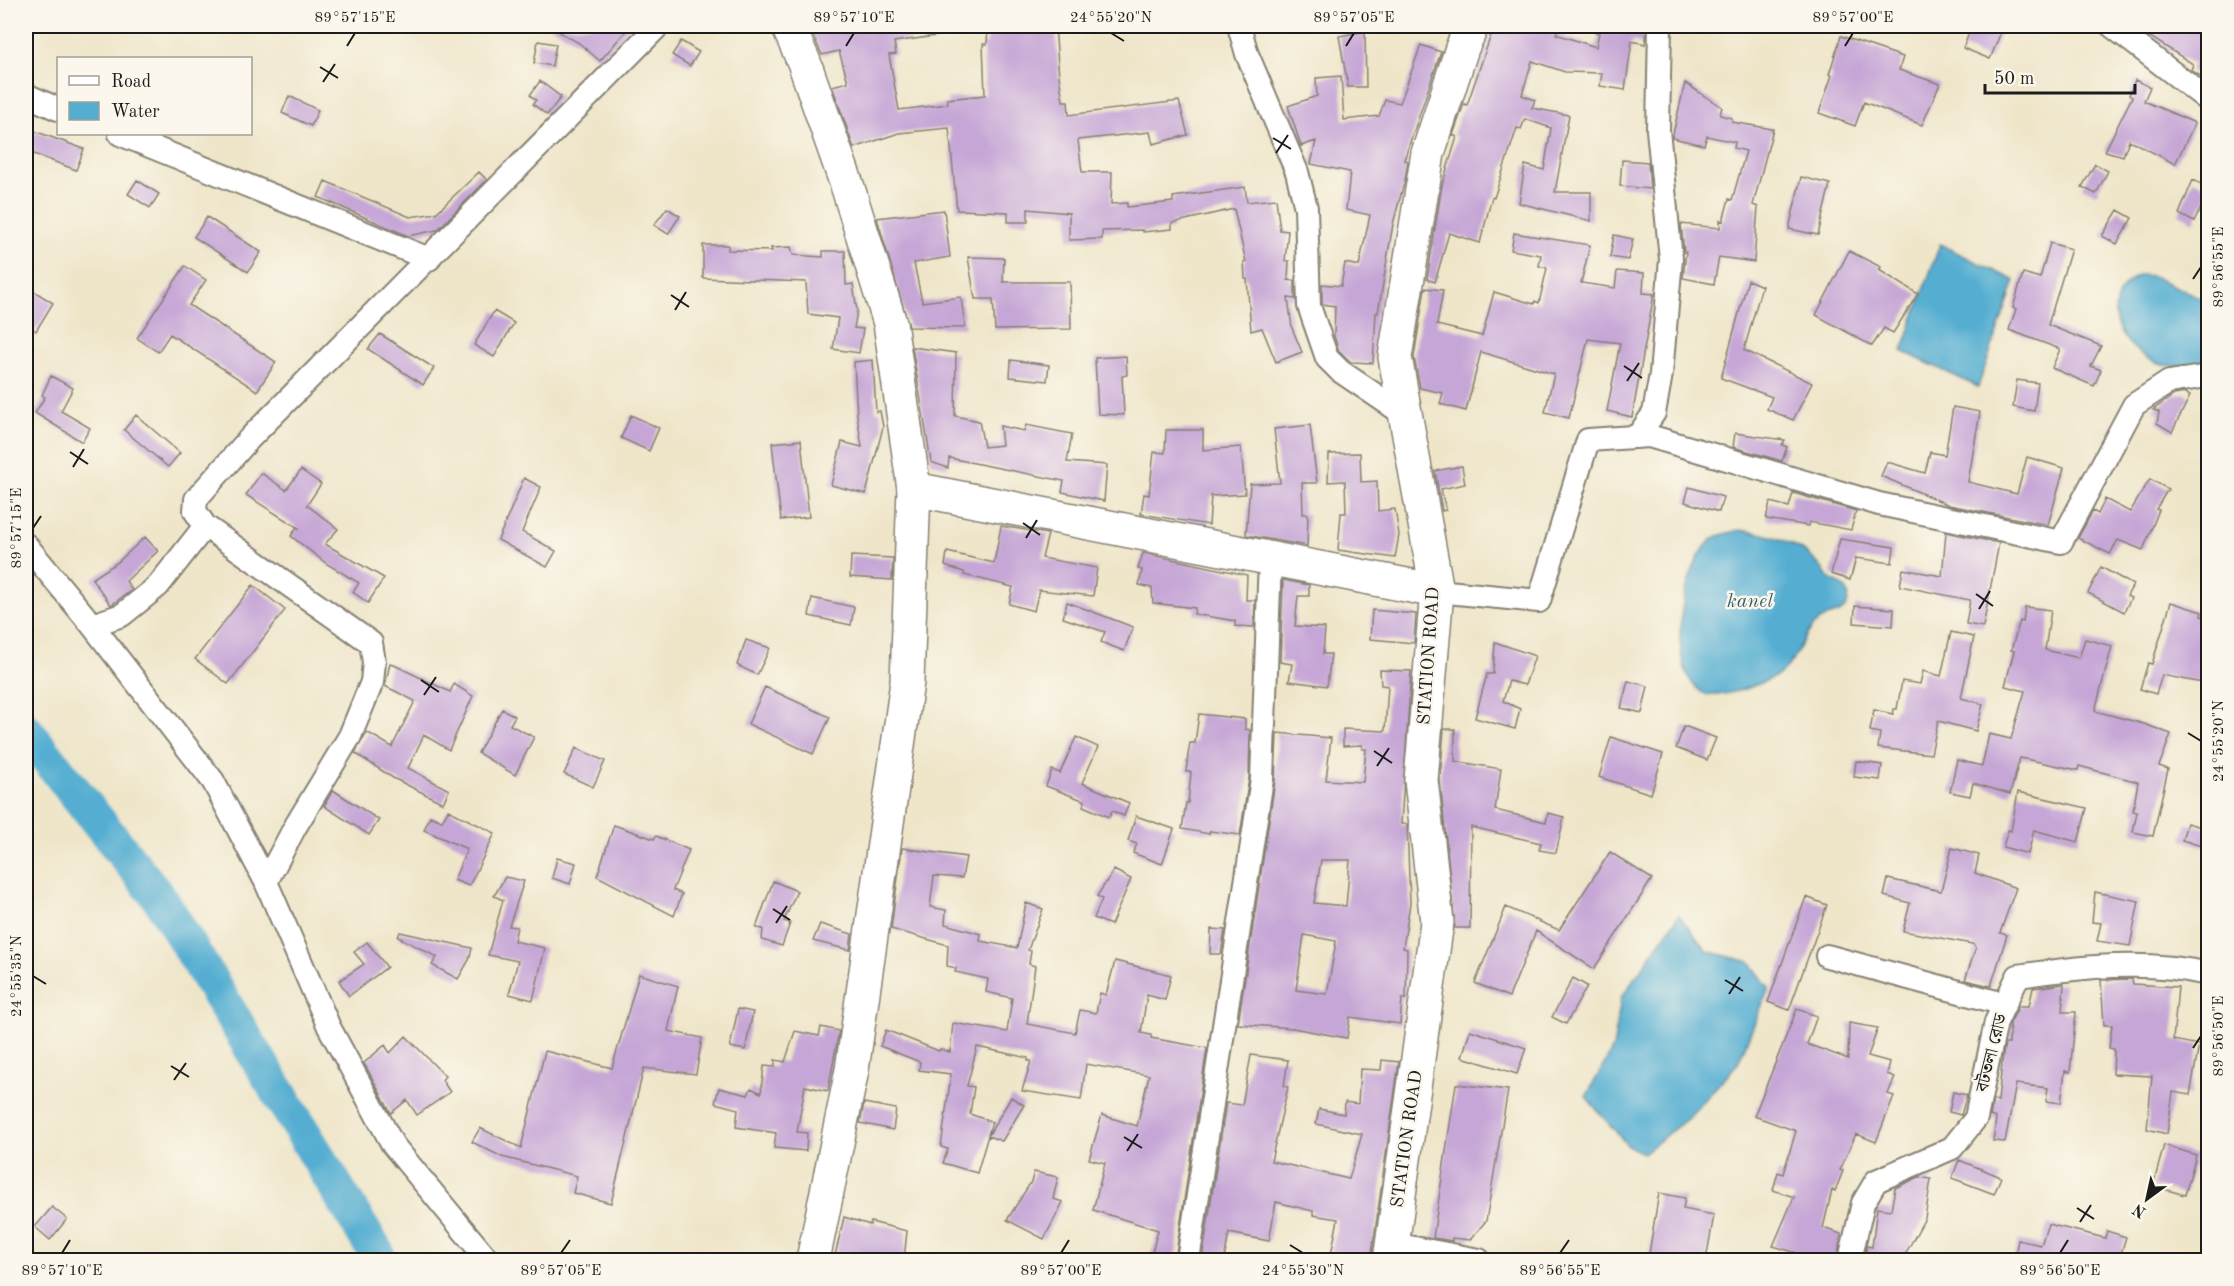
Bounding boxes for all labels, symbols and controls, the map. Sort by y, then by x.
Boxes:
text: 89°57'15"E [315,11,395,26]
text: 89°57'10"E [814,11,894,26]
text: 24°55'20"N [1070,11,1152,26]
text: 89°57'05"E [1314,11,1394,26]
text: 89°57'00"E [1813,11,1893,26]
legend [57,57,252,135]
scale bar [1985,57,2135,95]
text: 50 m [1994,70,2034,88]
text: Road [111,73,151,91]
text: Water [111,103,160,121]
text: 89°56'55"E [2212,227,2227,307]
text: 89°57'15"E [10,488,25,568]
street label: STATION ROAD [1415,586,1443,726]
water label: kanel [1727,592,1773,612]
text: 24°55'20"N [2212,700,2227,782]
text: 24°55'35"N [10,935,25,1017]
text: 89°56'50"E [2212,996,2227,1076]
street label: বটতলা রোড [1971,1011,2011,1095]
street label: STATION ROAD [1388,1069,1426,1209]
north arrow [2117,1169,2177,1229]
text: N [2130,1199,2149,1220]
text: 89°57'10"E [22,1264,102,1279]
text: 89°57'05"E [521,1264,601,1279]
text: 89°57'00"E [1021,1264,1101,1279]
text: 24°55'30"N [1262,1264,1344,1279]
text: 89°56'55"E [1520,1264,1600,1279]
text: 89°56'50"E [2020,1264,2100,1279]

